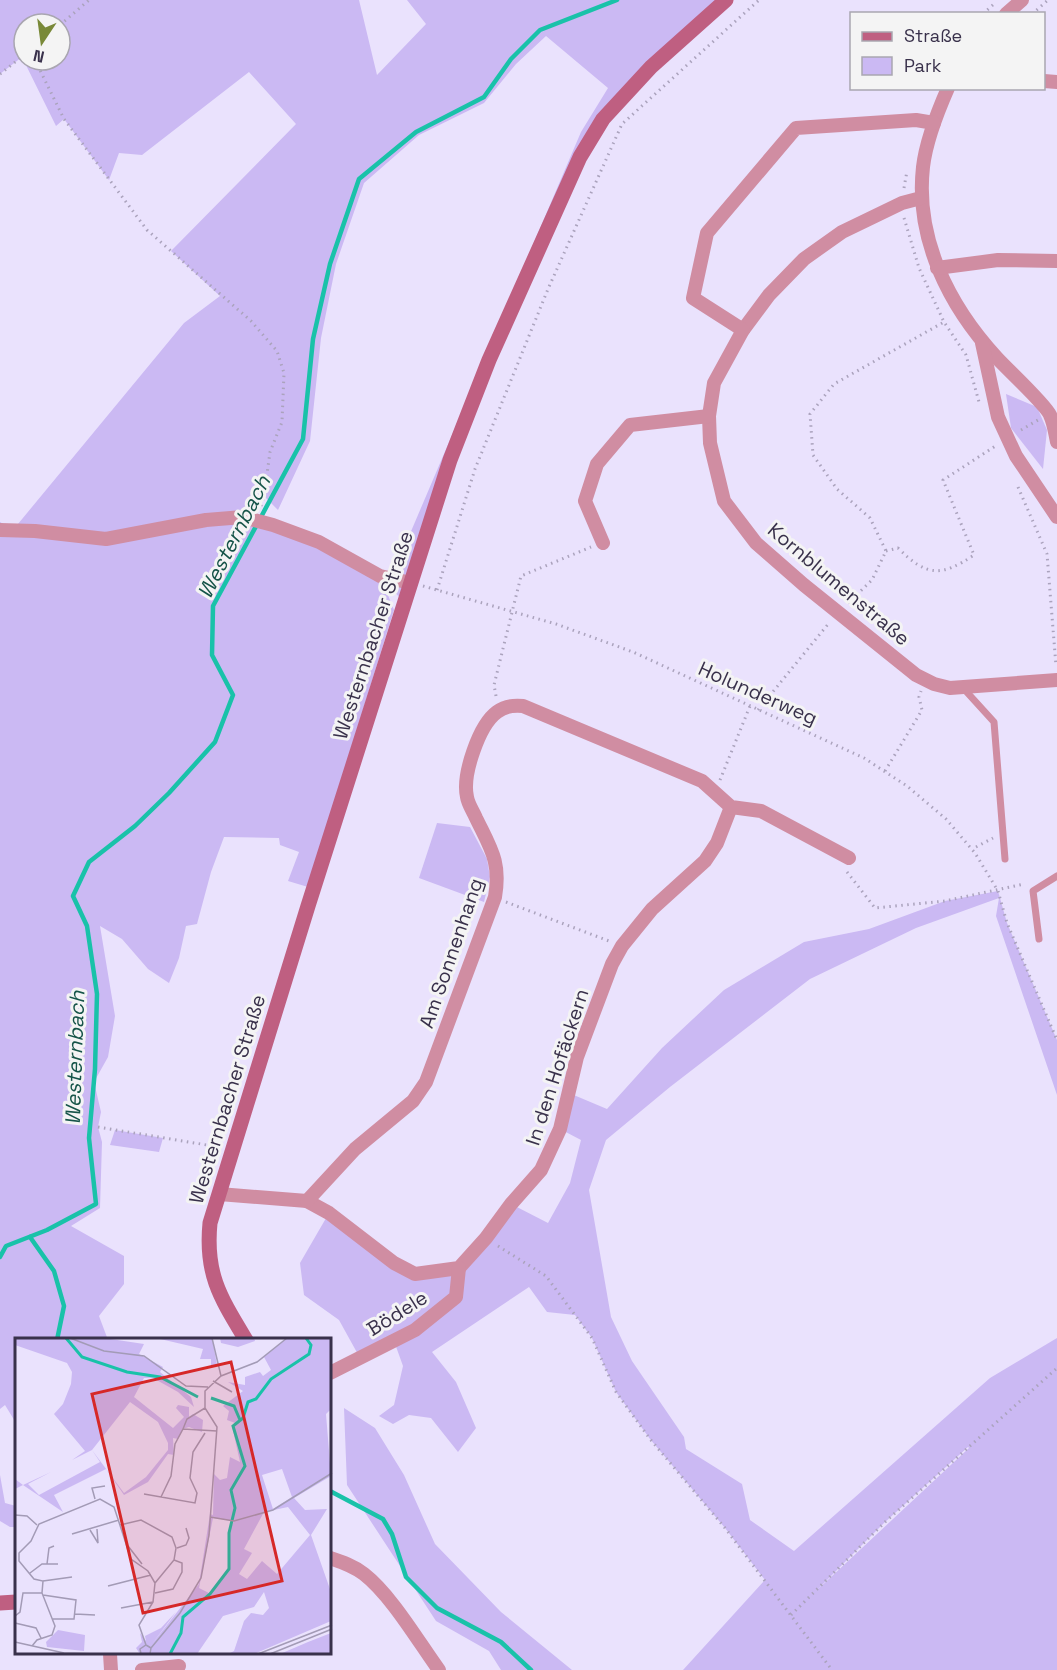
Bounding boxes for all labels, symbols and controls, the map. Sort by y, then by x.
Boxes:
north arrow [12,12,72,72]
legend [850,12,1045,90]
text: Straße [904,24,962,47]
text: N [31,45,46,68]
text: Park [904,54,942,77]
water label: Westernbach [191,470,277,603]
street label: Kornblumenstraße [763,517,915,651]
street label: Westernbacher Straße [327,528,419,742]
street label: Holunderweg [694,655,822,731]
street label: Am Sonnenhang [413,875,489,1031]
street label: In den Hofäckern [519,985,595,1149]
water label: Westernbach [59,989,90,1126]
street label: Westernbacher Straße [183,991,271,1207]
street label: Bödele [362,1284,432,1342]
inset map [15,1338,332,1655]

